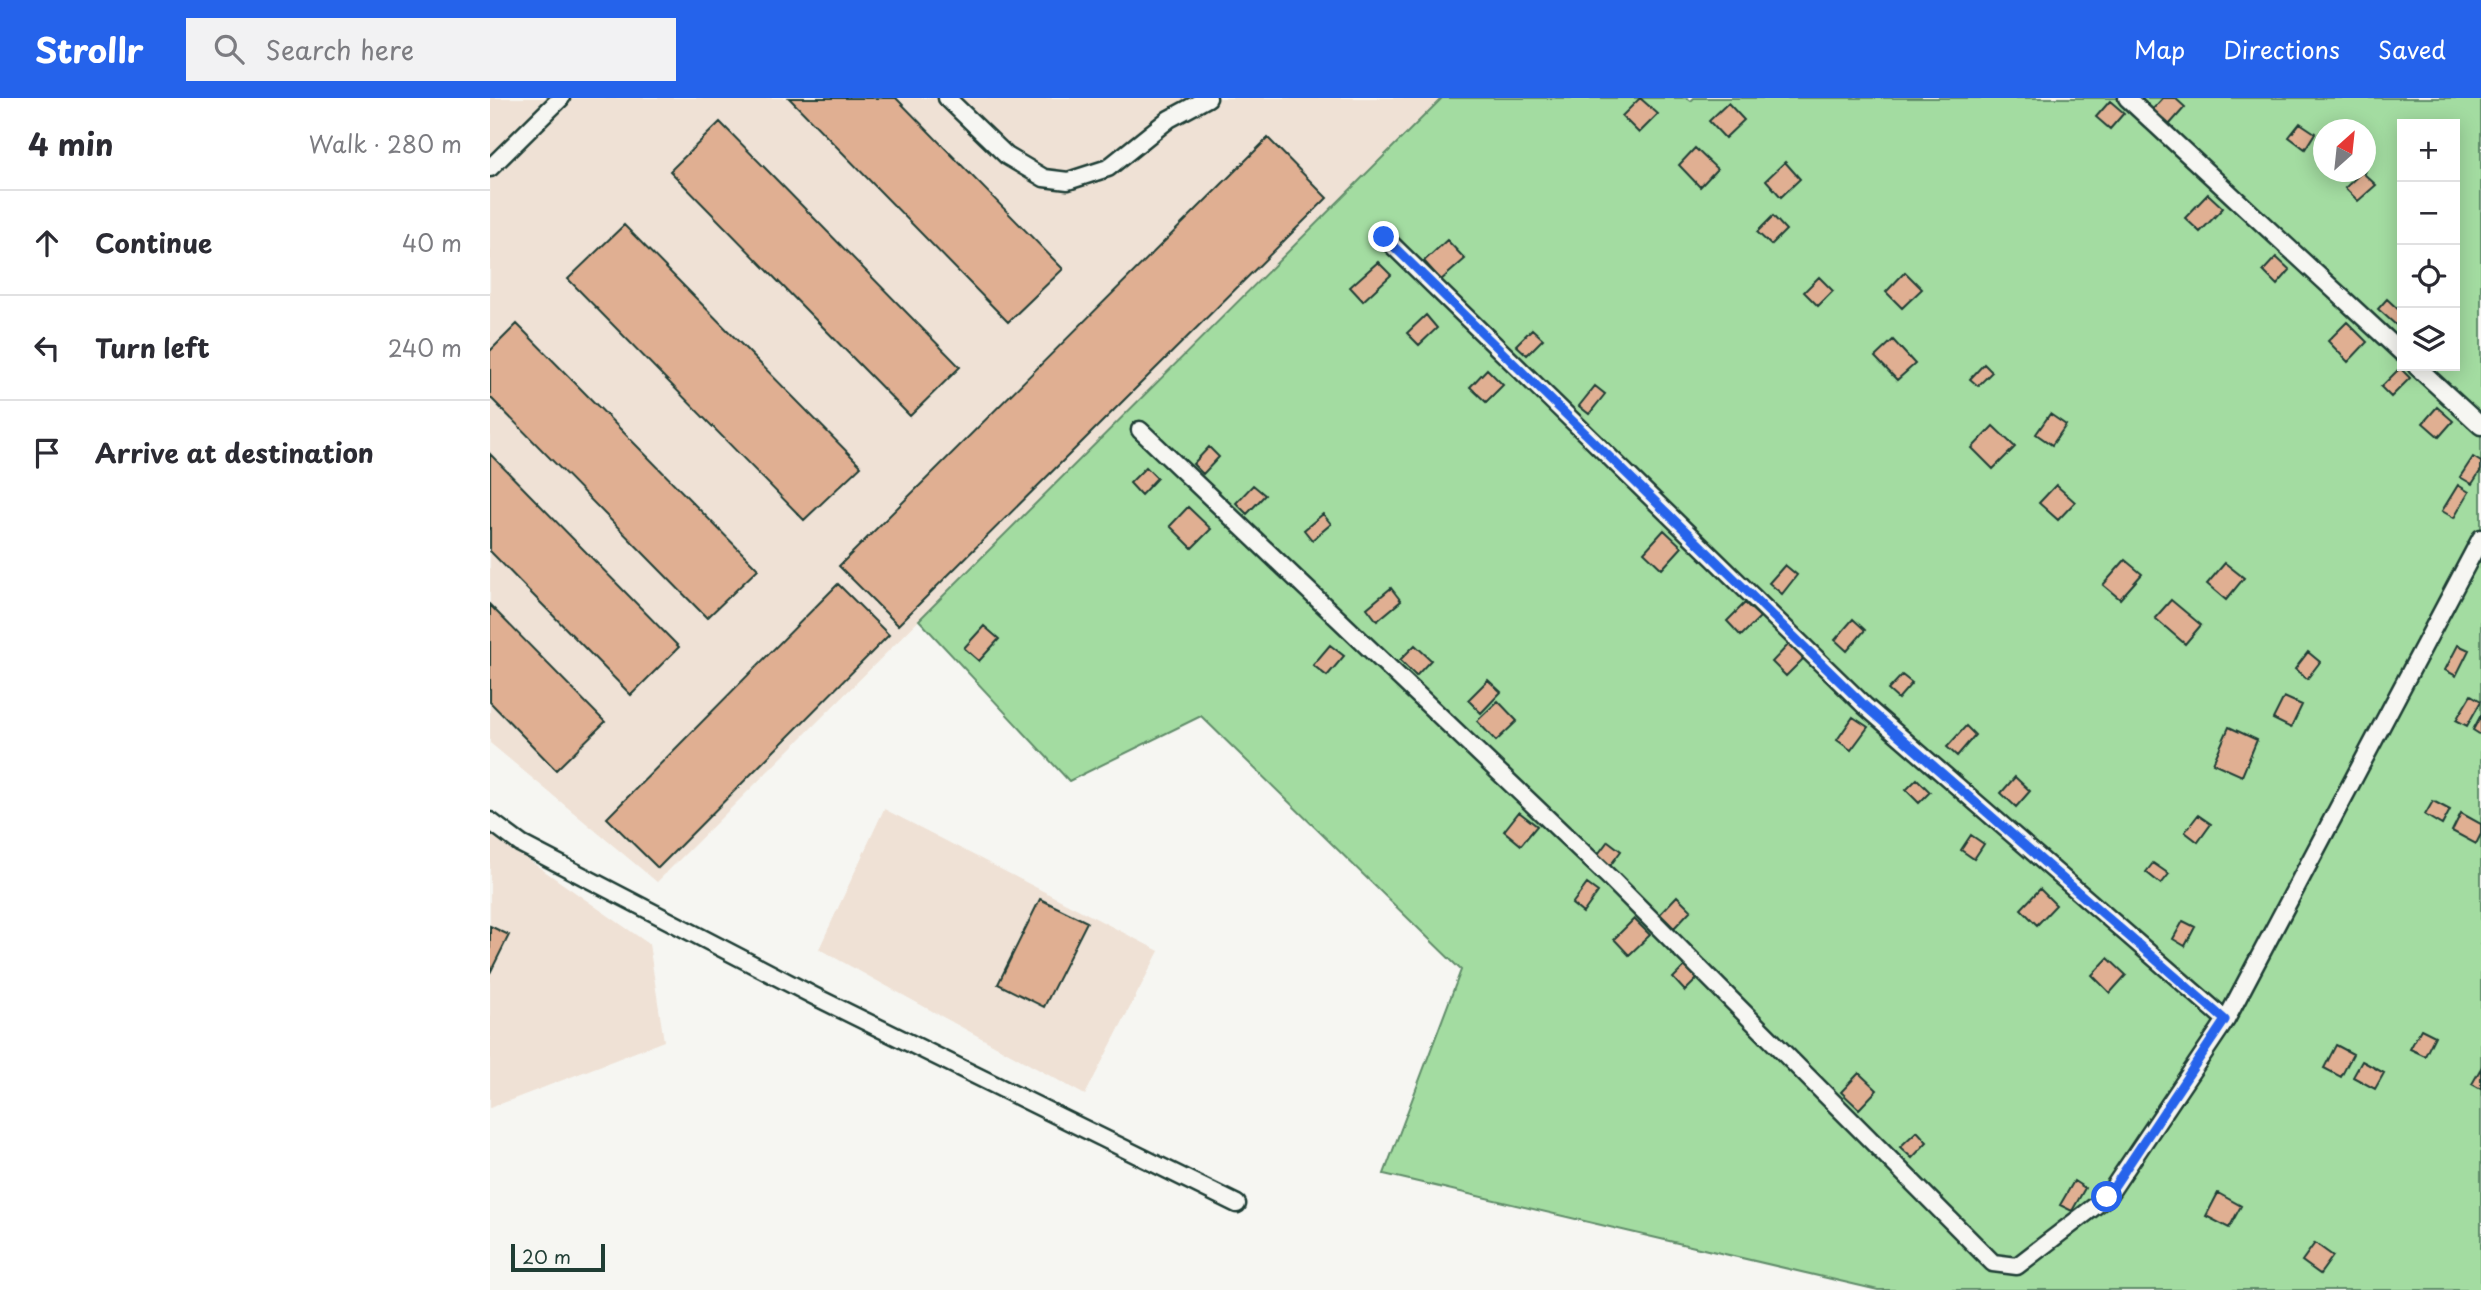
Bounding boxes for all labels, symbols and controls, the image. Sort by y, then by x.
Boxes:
search box [186,18,676,81]
text: Strollr [35,24,144,74]
icon: search [210,30,248,68]
text: Search here [266,30,414,69]
text: Map [2134,31,2185,67]
text: Directions [2223,31,2340,67]
text: Saved [2378,31,2446,67]
north arrow [2313,119,2376,182]
map controls [2397,119,2460,371]
button: + [2397,119,2460,182]
text: 4 min [28,121,114,166]
text: Walk · 280 m [309,126,462,161]
button: − [2397,182,2460,245]
route end [1368,221,1399,252]
text: Continue [95,223,212,262]
icon: ahead [28,224,66,262]
text: 40 m [402,225,462,260]
button: locate [2397,245,2460,308]
button: layers [2397,308,2460,371]
text: Turn left [95,328,210,367]
icon: left [28,329,66,367]
text: 240 m [388,330,462,365]
text: Arrive at destination [95,433,374,472]
icon: arrive [28,434,66,472]
route start [2091,1181,2122,1212]
scale bar [511,1241,606,1273]
text: 20 m [522,1242,571,1270]

